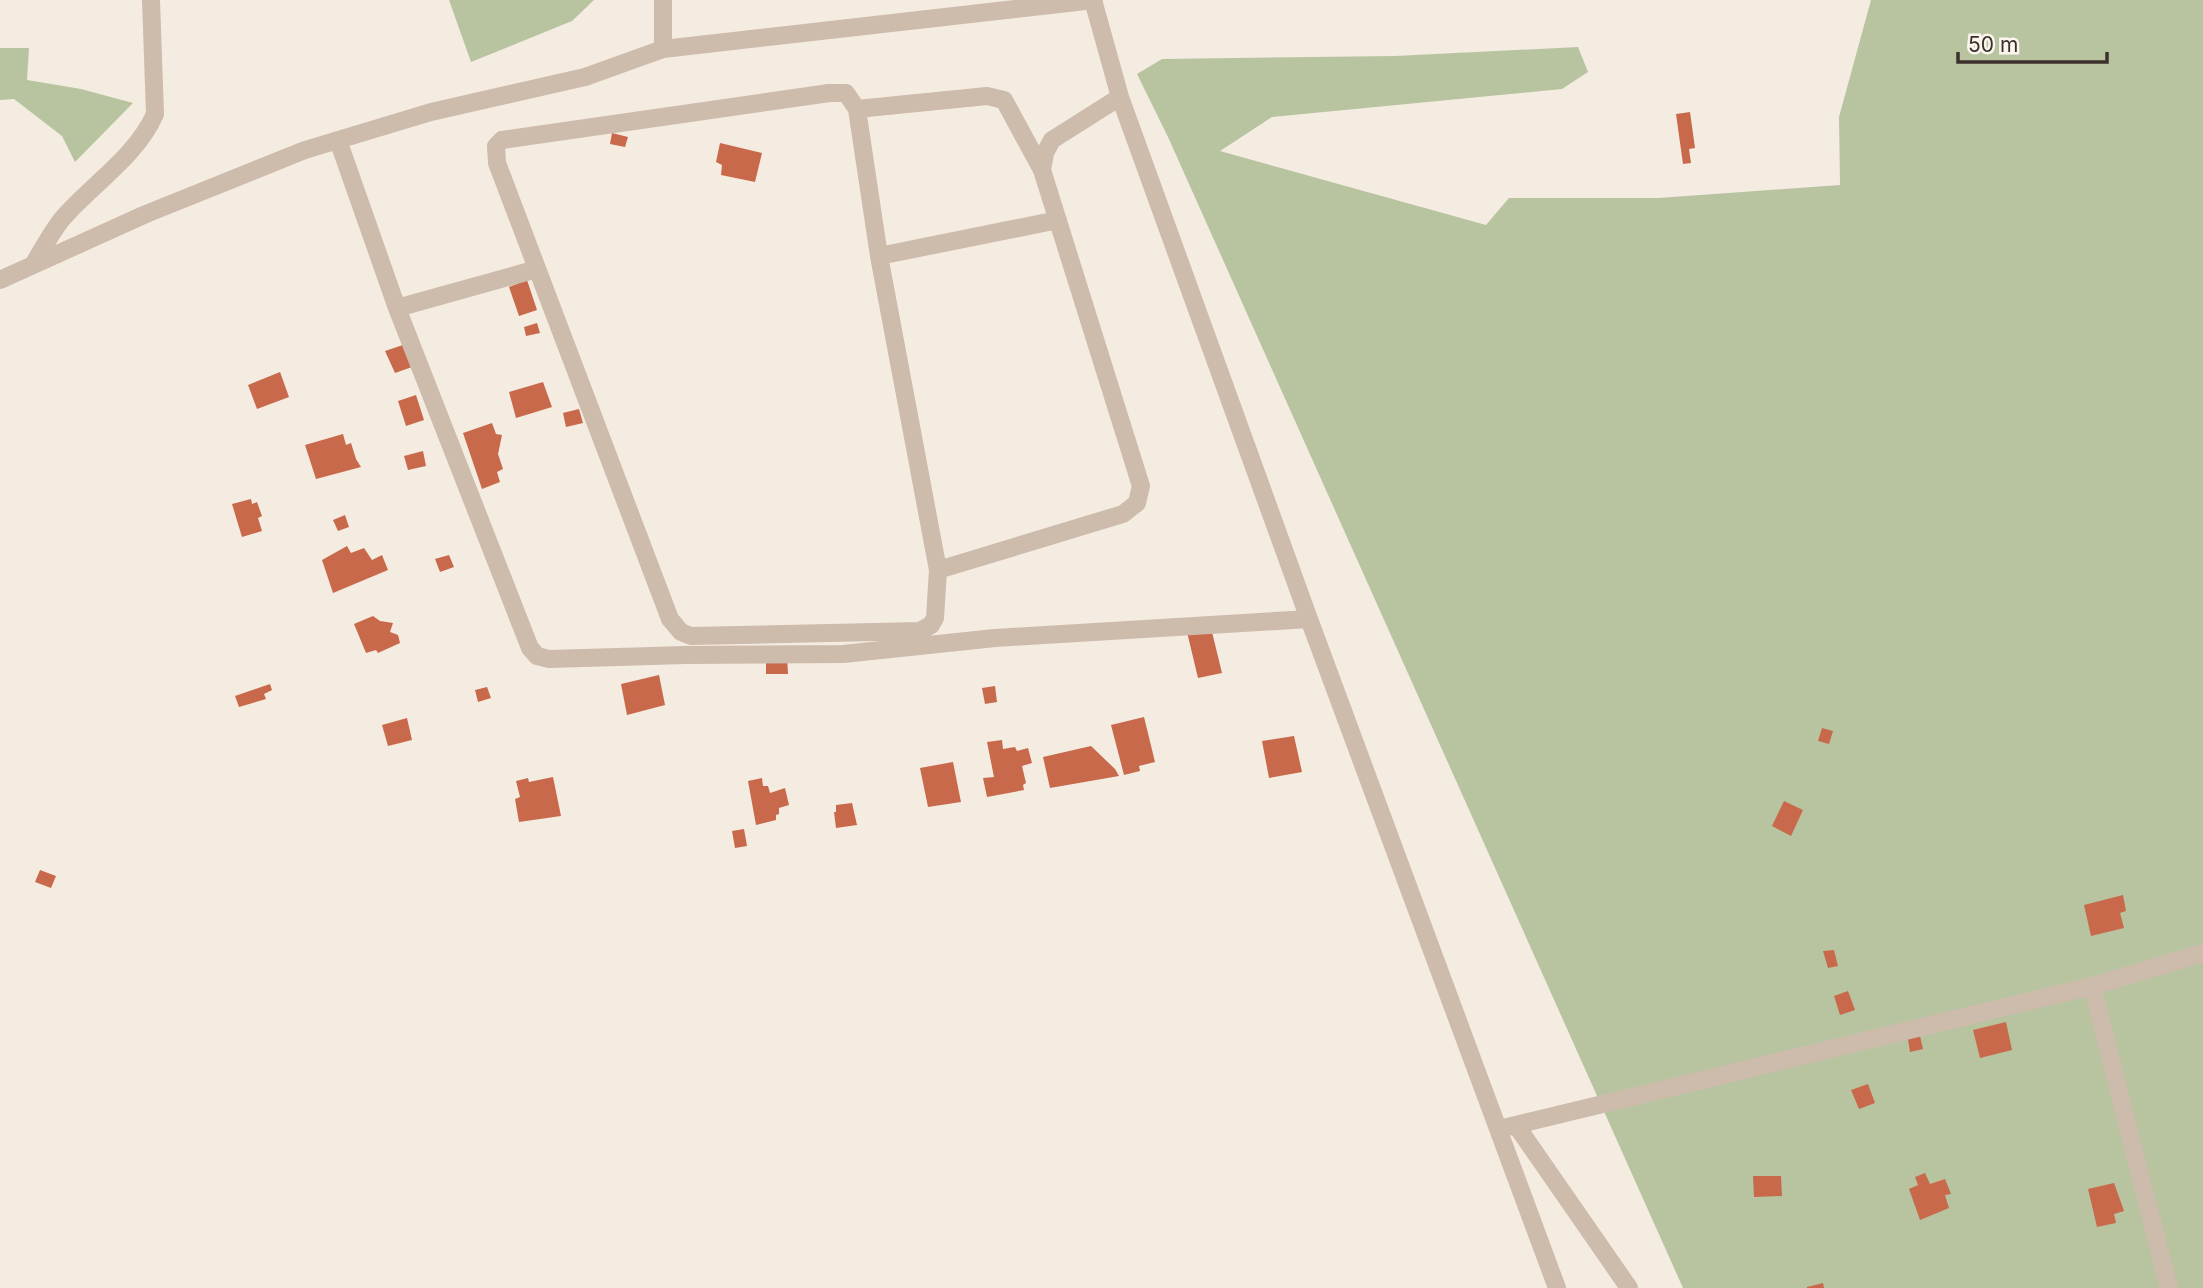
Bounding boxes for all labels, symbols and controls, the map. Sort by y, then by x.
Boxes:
scale bar [1958,21,2107,65]
text: 50 m [1968,32,2018,57]

